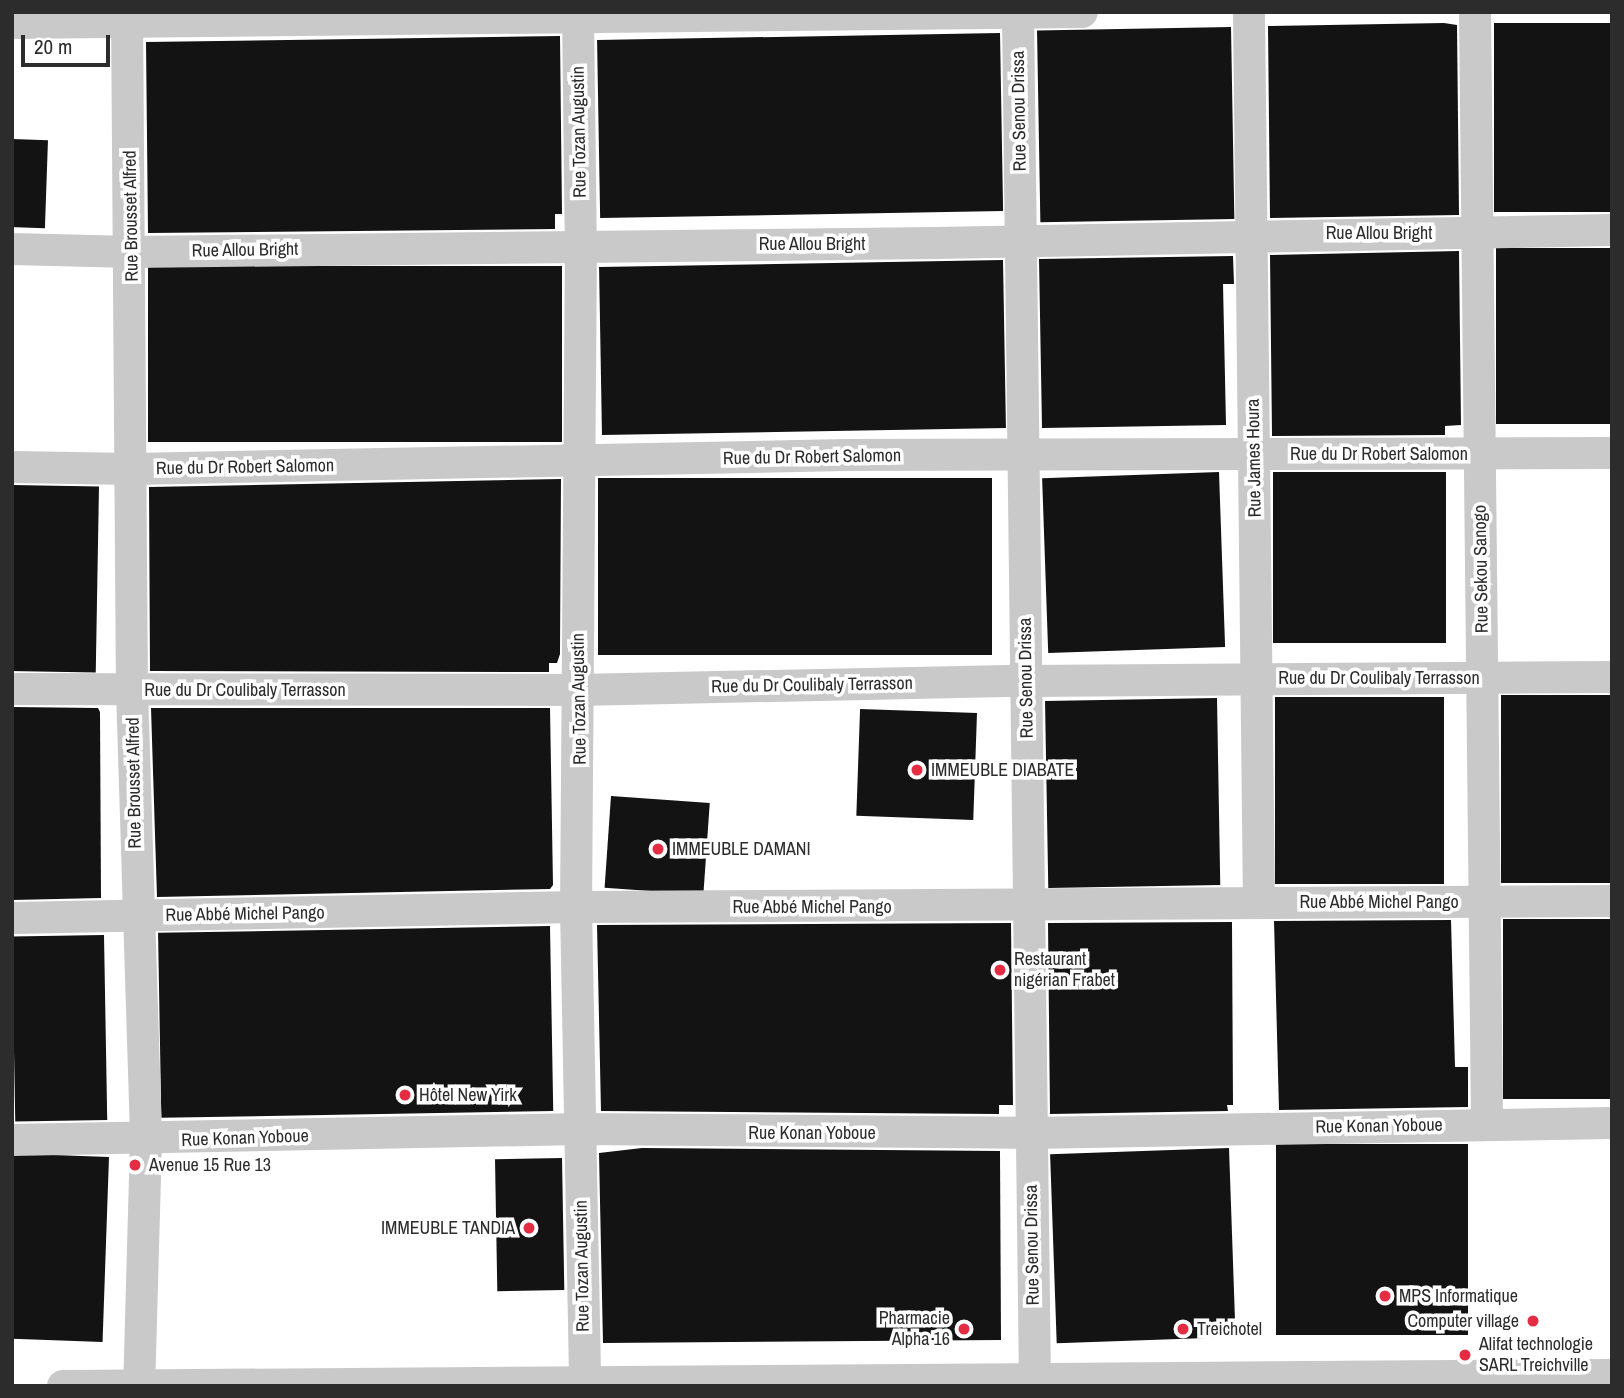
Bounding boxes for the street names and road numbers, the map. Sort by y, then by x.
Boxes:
street label: Rue Senou Drissa [1007,51,1031,171]
street label: Rue Tozan Augustin [567,65,591,199]
street label: Rue Brousset Alfred [119,150,143,282]
street label: Rue Allou Bright [1325,222,1433,244]
street label: Rue Allou Bright [758,233,866,255]
street label: Rue Allou Bright [191,238,299,262]
street label: Rue James Houra [1242,398,1266,518]
street label: Rue du Dr Robert Salomon [1290,443,1468,465]
street label: Rue du Dr Robert Salomon [723,445,901,469]
street label: Rue du Dr Robert Salomon [156,455,334,479]
street label: Rue Sekou Sanogo [1469,505,1493,633]
street label: Rue Senou Drissa [1014,618,1038,738]
street label: Rue Tozan Augustin [567,632,591,766]
street label: Rue du Dr Coulibaly Terrasson [1278,667,1480,689]
street label: Rue du Dr Coulibaly Terrasson [711,672,913,698]
street label: Rue du Dr Coulibaly Terrasson [144,679,346,701]
street label: Rue Brousset Alfred [122,717,146,849]
street label: Rue Abbé Michel Pango [1299,891,1459,913]
street label: Rue Abbé Michel Pango [732,896,892,918]
street label: Rue Abbé Michel Pango [165,902,325,926]
street label: Rue Konan Yoboue [1315,1114,1443,1138]
street label: Rue Konan Yoboue [748,1122,876,1144]
street label: Rue Konan Yoboue [181,1125,309,1151]
street label: Rue Senou Drissa [1020,1185,1044,1305]
street label: Rue Tozan Augustin [570,1199,594,1333]

